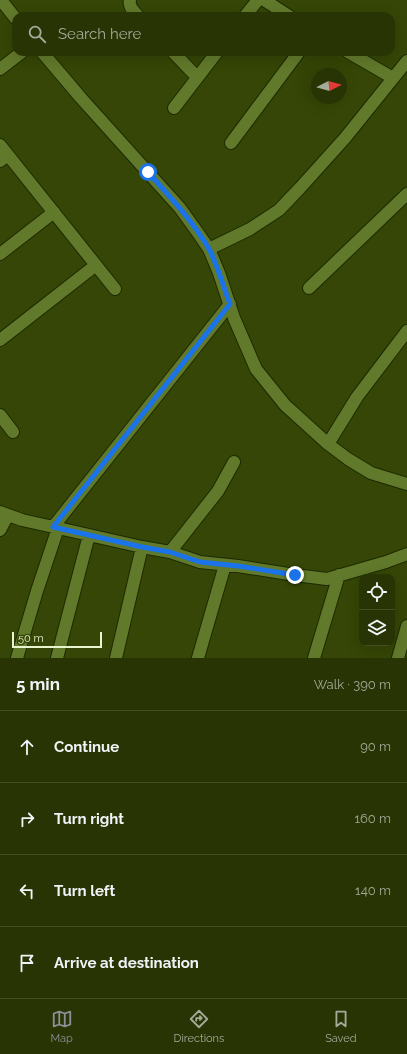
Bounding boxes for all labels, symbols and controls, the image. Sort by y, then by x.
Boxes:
search box [12,12,395,56]
icon: search [26,23,48,45]
text: Search here [58,25,141,43]
north arrow [311,68,347,104]
route start [139,163,157,181]
route end [286,566,304,584]
map controls [359,574,395,646]
button: locate [359,574,395,610]
button: layers [359,610,395,646]
scale bar [12,630,102,649]
text: 50 m [18,632,44,645]
text: 5 min [16,674,60,694]
text: Walk · 390 m [314,677,391,692]
icon: ahead [16,736,38,758]
text: Continue [54,738,119,756]
text: 90 m [360,739,391,754]
icon: right [16,808,38,830]
text: Turn right [54,810,124,828]
text: 160 m [354,811,391,826]
icon: left [16,880,38,902]
text: Turn left [54,882,115,900]
text: 140 m [355,883,391,898]
icon: arrive [16,952,38,974]
text: Arrive at destination [54,954,199,972]
tab: Map [50,1008,73,1045]
tab: Directions [174,1008,224,1045]
tab: Saved [325,1008,357,1045]

